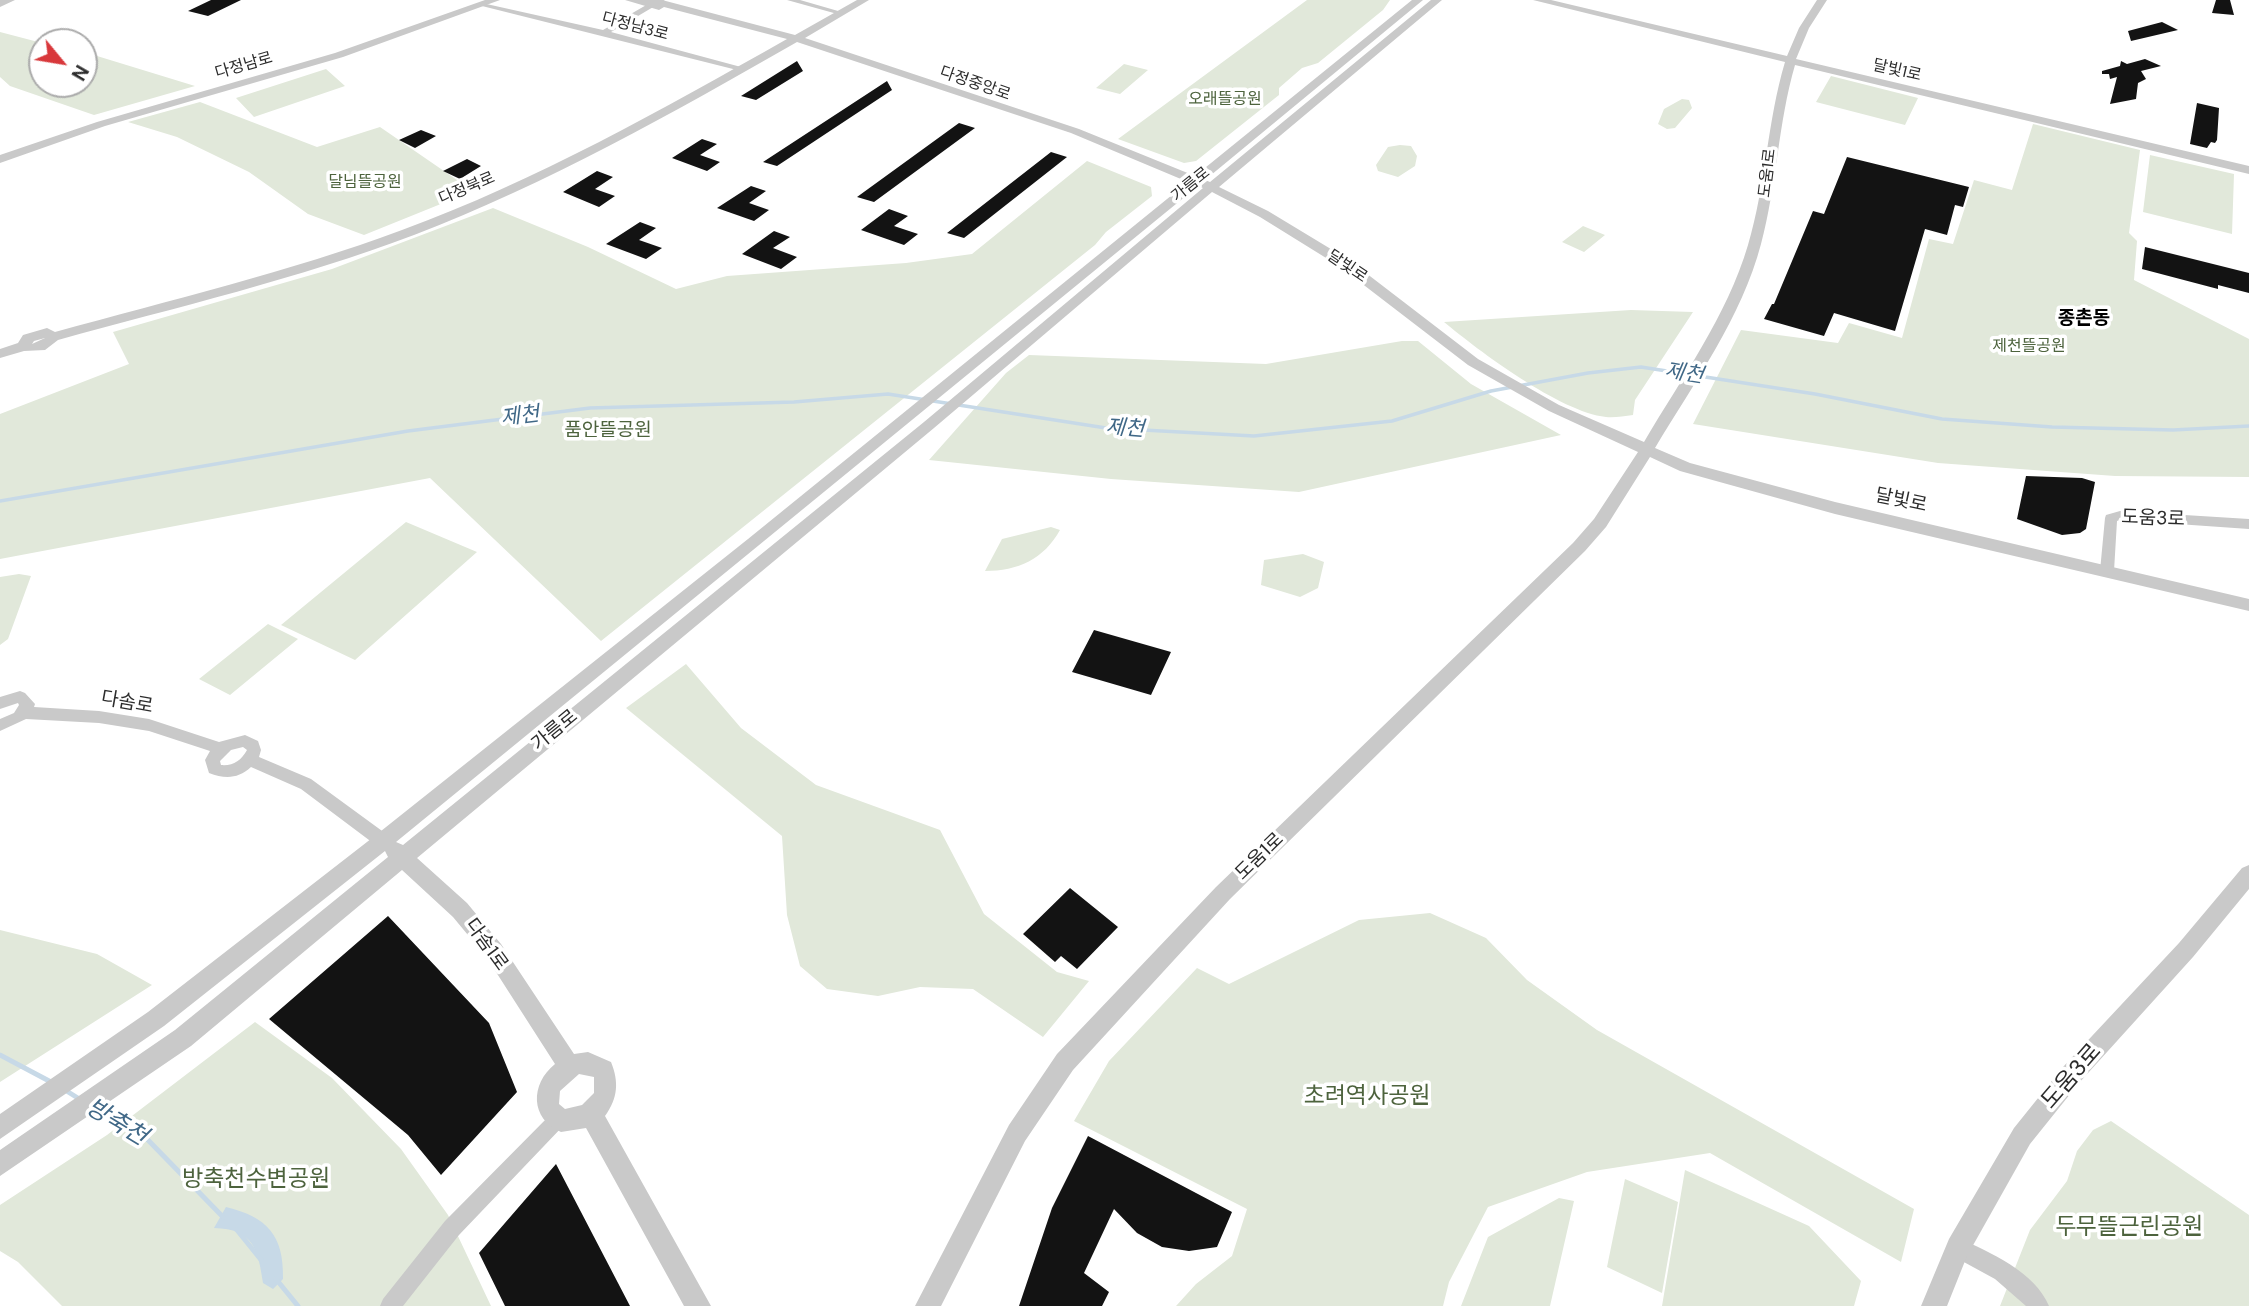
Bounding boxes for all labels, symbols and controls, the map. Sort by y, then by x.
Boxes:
street label: 다정남3로 [600,9,670,45]
north arrow [28,28,98,98]
street label: 다정남로 [213,49,275,83]
street label: 달빛1로 [1871,56,1923,86]
text: N [66,60,94,85]
street label: 다정중앙로 [937,63,1013,105]
park label: 오래뜰공원 [1188,90,1262,110]
street label: 도움1로 [1755,147,1781,199]
street label: 가름로 [1168,164,1214,206]
street label: 다정북로 [436,169,498,209]
park label: 달님뜰공원 [328,173,402,193]
street label: 달빛로 [1323,247,1371,287]
district label: 종촌동 [2058,308,2110,330]
park label: 제천뜰공원 [1992,337,2066,357]
water label: 제천 [1663,359,1705,389]
water label: 제천 [499,402,541,432]
water label: 제천 [1105,415,1145,443]
park label: 품안뜰공원 [564,420,652,442]
street label: 달빛로 [1873,484,1929,518]
street label: 도움3로 [2121,506,2185,532]
street label: 다솜로 [99,687,155,719]
street label: 가름로 [527,706,583,756]
street label: 도움1로 [1231,829,1289,885]
street label: 다솜1로 [460,915,512,975]
street label: 도움3로 [2036,1039,2108,1115]
park label: 초려역사공원 [1304,1083,1430,1111]
water label: 방축천 [80,1094,152,1152]
park label: 방축천수변공원 [182,1166,330,1194]
park label: 두무뜰근린공원 [2055,1214,2203,1242]

